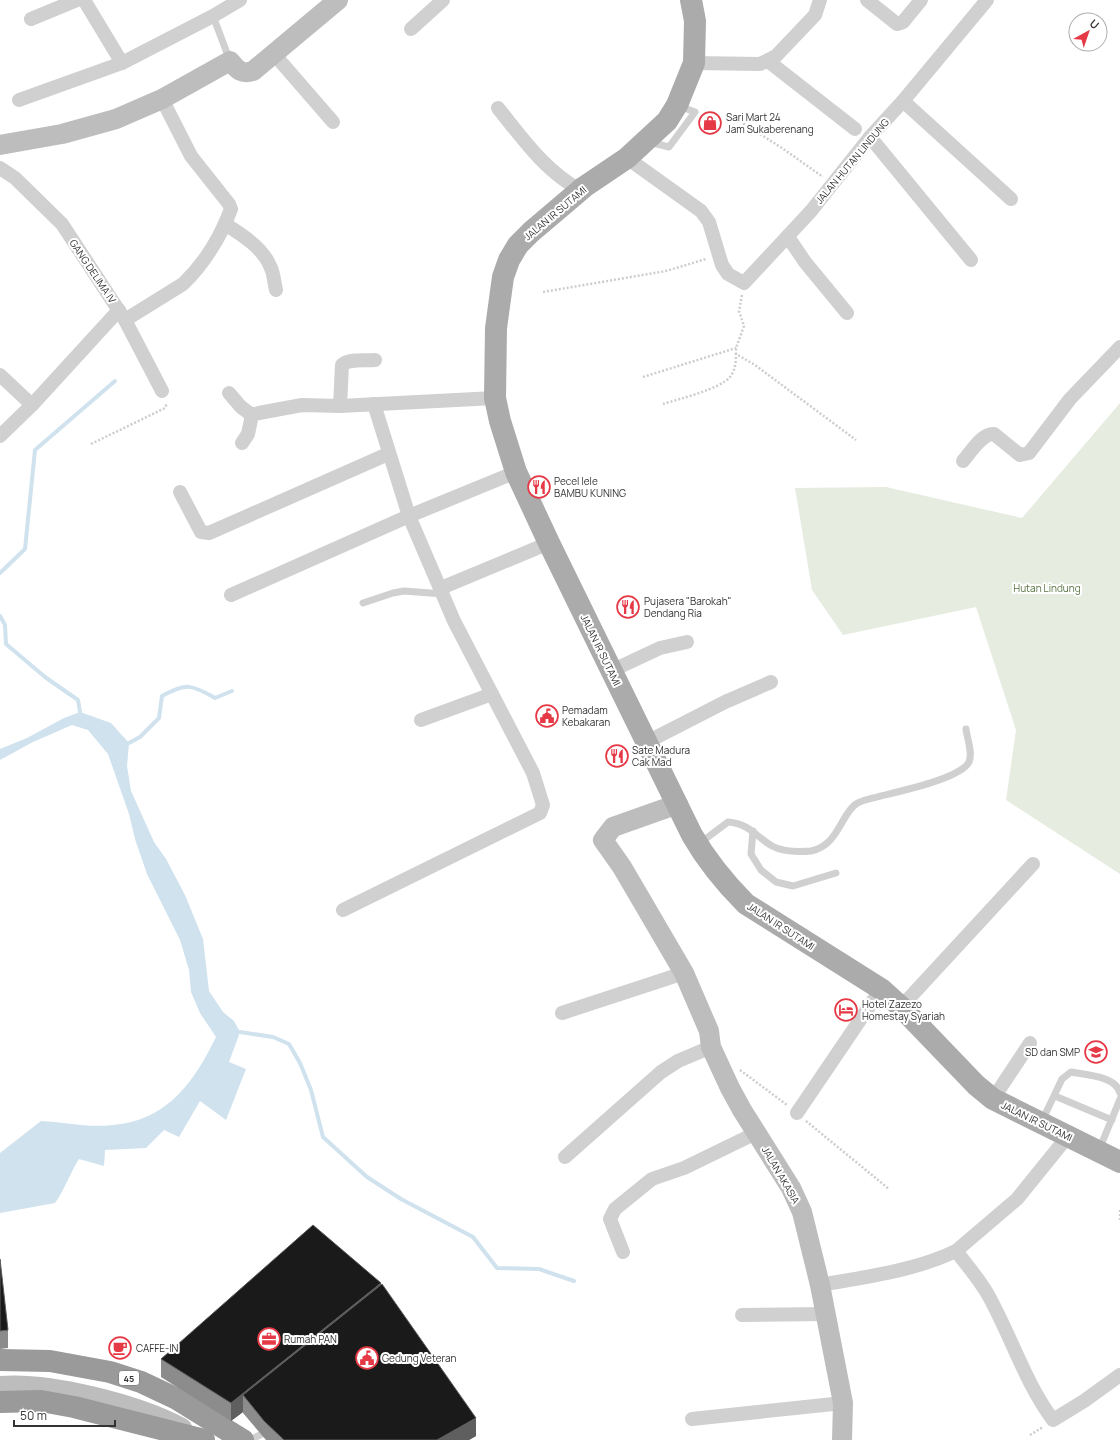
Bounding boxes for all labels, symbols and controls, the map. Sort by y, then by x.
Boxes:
north arrow [1068,12,1108,52]
text: U [1087,16,1103,32]
shop icon: Sari Mart 24 Jam Sukaberenang [697,110,723,136]
place label: Sari Mart 24 Jam Sukaberenang [726,110,814,136]
street label: JALAN HUTAN LINDUNG [812,115,892,207]
street label: JALAN IR SUTAMI [521,183,589,243]
street label: GANG DELIMA IV [66,236,120,306]
restaurant icon: Pecel lele BAMBU KUNING [526,474,552,500]
place label: Pecel lele BAMBU KUNING [554,474,626,500]
park label: Hutan Lindung [1013,581,1081,595]
restaurant icon: Pujasera "Barokah" Dendang Ria [615,594,641,620]
place label: Pujasera "Barokah" Dendang Ria [644,594,731,620]
street label: JALAN IR SUTAMI [578,612,624,688]
public building icon: Pemadam Kebakaran [534,703,560,729]
place label: Pemadam Kebakaran [562,703,610,729]
restaurant icon: Sate Madura Cak Mad [604,743,630,769]
place label: Sate Madura Cak Mad [632,743,690,769]
street label: JALAN IR SUTAMI [745,899,817,953]
hotel icon: Hotel Zazezo Homestay Syariah [833,997,859,1023]
place label: Hotel Zazezo Homestay Syariah [862,997,945,1023]
school or university icon: SD dan SMP [1083,1039,1109,1065]
place label: SD dan SMP [1025,1045,1080,1059]
street label: JALAN IR SUTAMI [999,1098,1075,1144]
street label: JALAN AKASIA [759,1144,803,1207]
office icon: Rumah PAN [256,1326,282,1352]
place label: Rumah PAN [284,1332,337,1346]
cafe icon: CAFFE-IN [107,1335,133,1361]
place label: CAFFE-IN [136,1341,179,1355]
public building icon: Gedung Veteran [354,1345,380,1371]
place label: Gedung Veteran [382,1351,457,1365]
road number: 45 [119,1371,139,1385]
scale bar [14,1402,115,1428]
text: 50 m [20,1407,47,1424]

